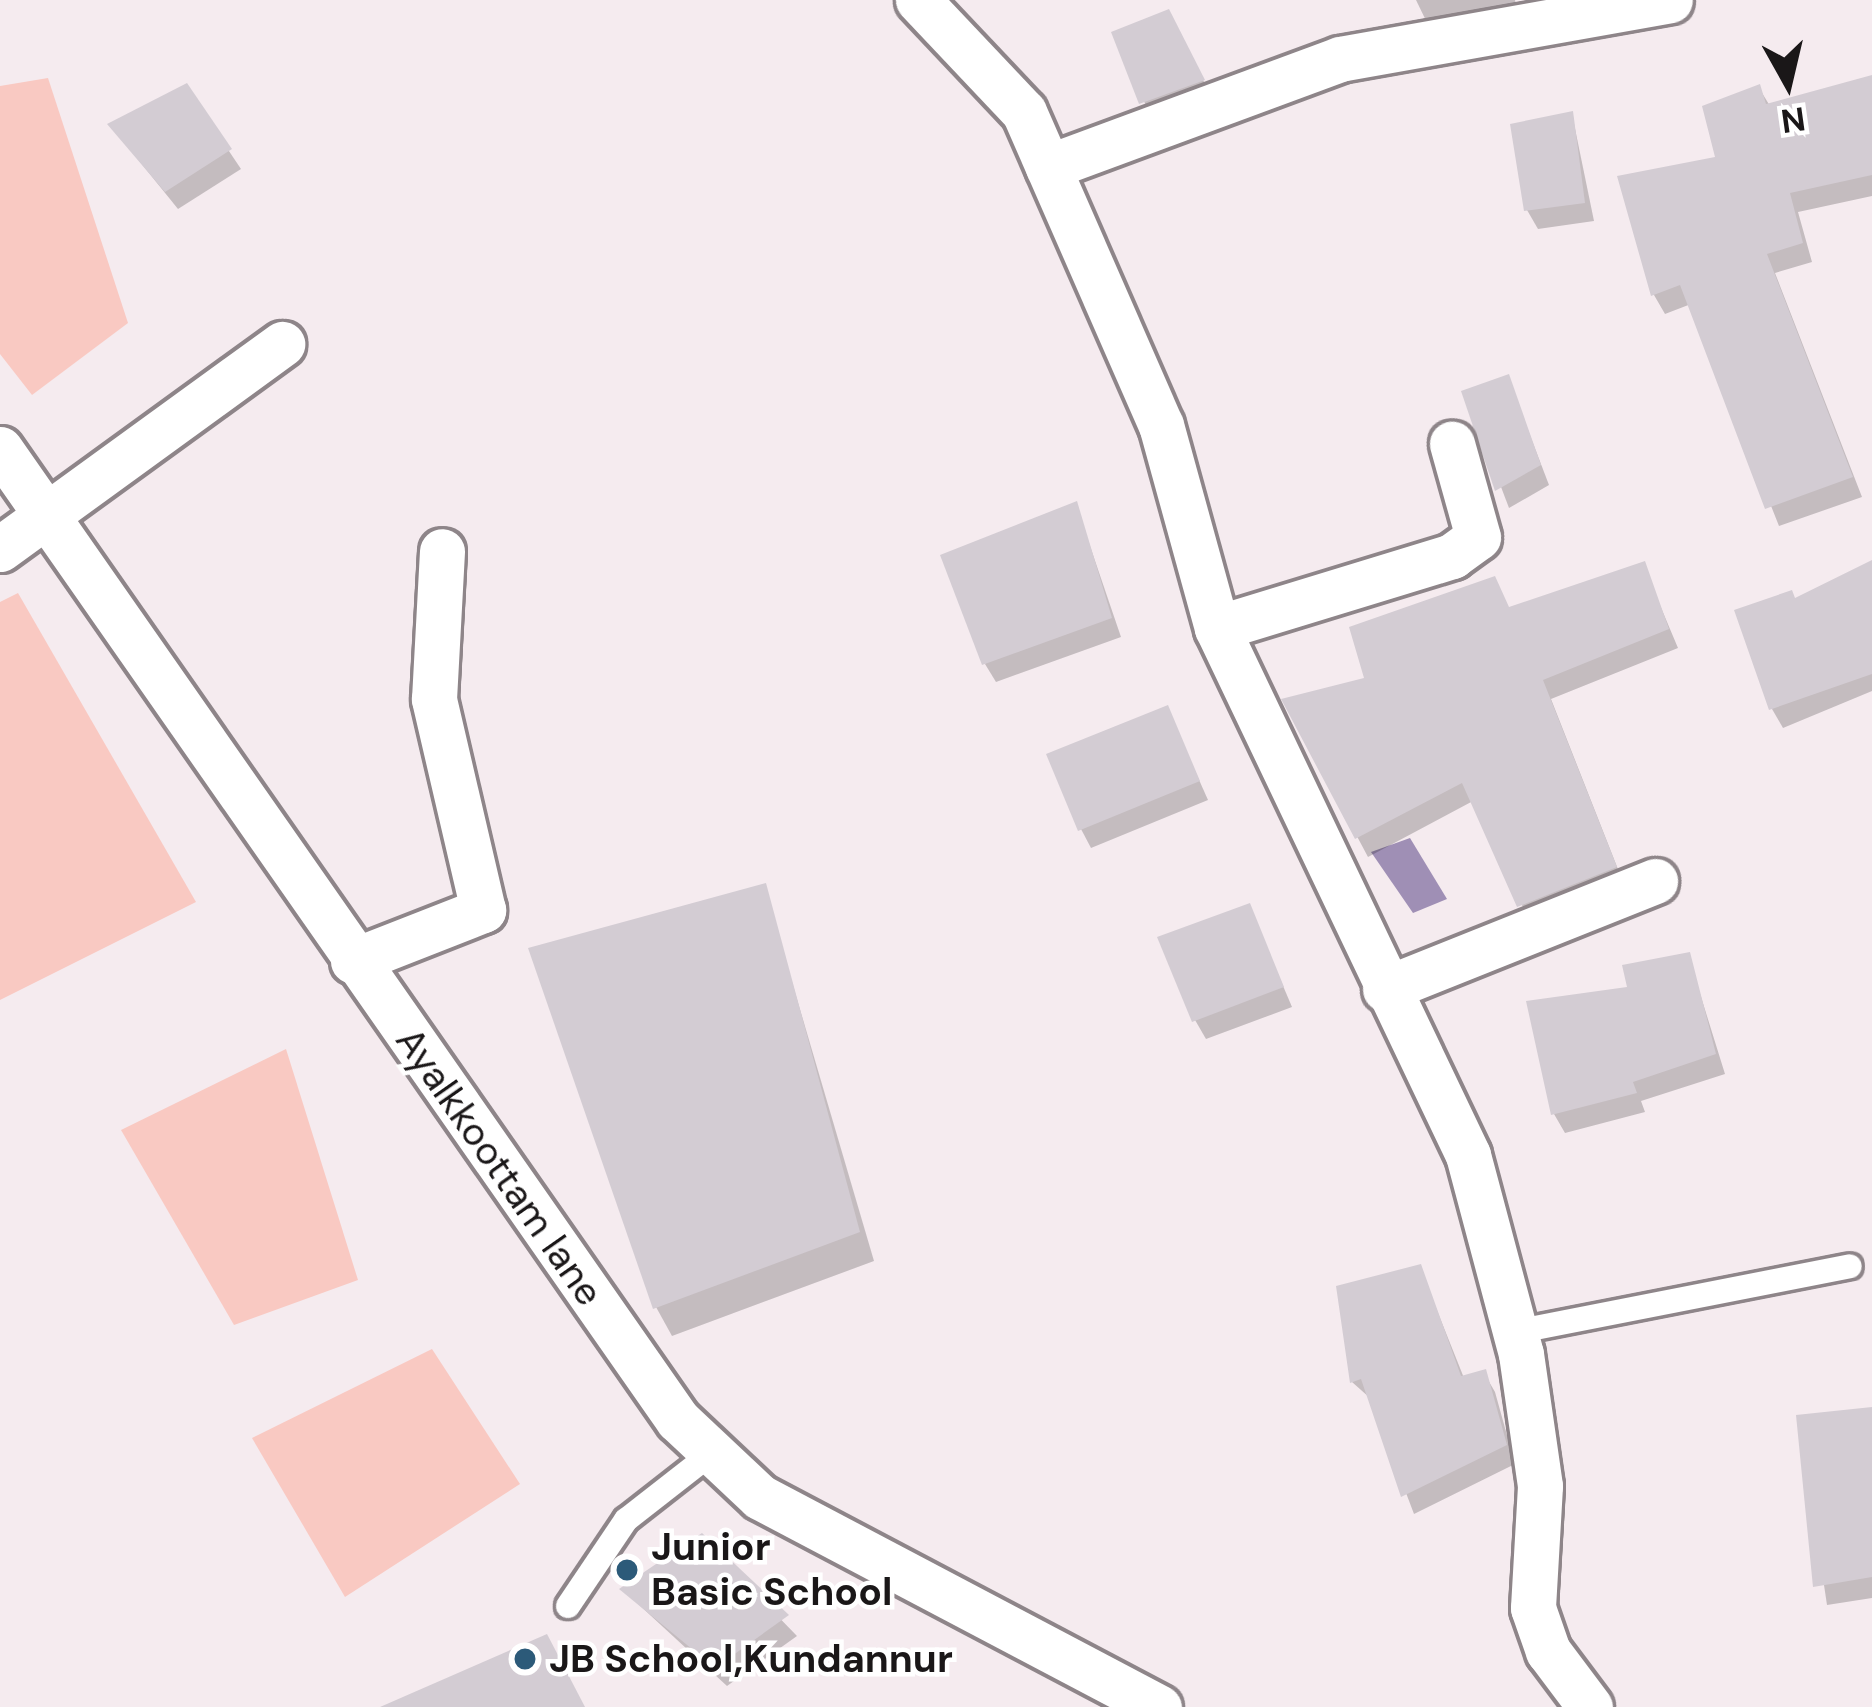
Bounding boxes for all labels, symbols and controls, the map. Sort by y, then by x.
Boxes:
north arrow [1728,24,1848,144]
text: N [1778,97,1808,143]
street label: Ayalkkoottam lane [386,1019,612,1315]
place label: Junior Basic School [651,1525,892,1616]
marker: Junior Basic School [614,1557,640,1583]
place label: JB School,Kundannur [549,1636,953,1682]
marker: JB School,Kundannur [512,1646,538,1672]

